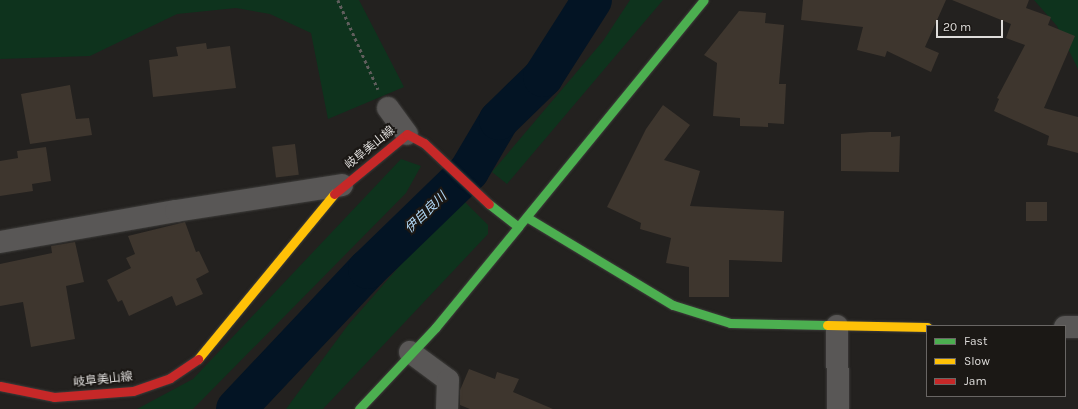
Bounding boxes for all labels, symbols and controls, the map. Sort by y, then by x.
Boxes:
scale bar [938,12,1005,38]
text: 20 m [943,20,971,34]
street label: 岐阜美山線 [342,124,398,172]
water label: 伊自良川 [402,189,450,237]
legend [926,325,1066,397]
text: Fast [964,334,987,348]
text: Slow [964,354,990,368]
street label: 岐阜美山線 [72,370,134,390]
text: Jam [964,374,987,388]

